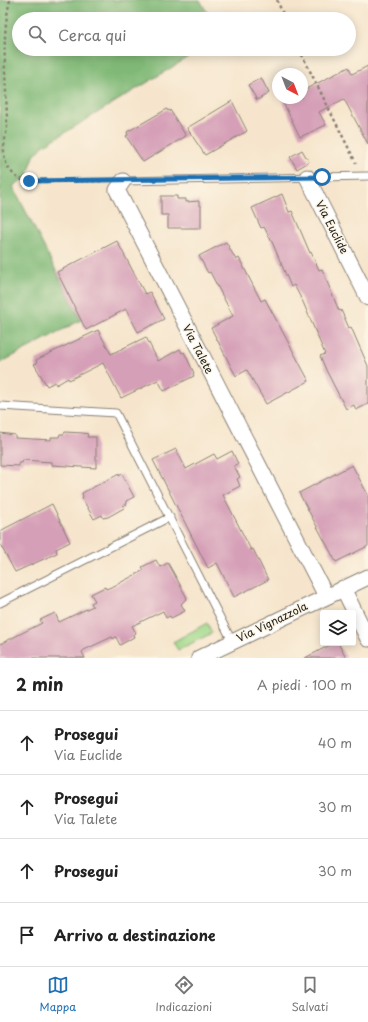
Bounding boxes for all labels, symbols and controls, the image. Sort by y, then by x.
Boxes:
search box [12,12,356,56]
icon: search [26,23,48,45]
text: Cerca qui [58,23,126,46]
north arrow [272,68,308,104]
route start [313,168,331,186]
route end [20,172,38,190]
street label: Via Euclide [312,197,353,257]
street label: Via Talete [179,321,218,377]
street label: Via Vignazzola [233,597,310,646]
map controls [320,610,356,646]
button: layers [320,610,356,646]
text: 2 min [16,671,63,697]
text: A piedi · 100 m [257,675,352,694]
text: Prosegui [54,722,118,745]
icon: ahead [16,732,38,754]
text: 40 m [318,733,352,752]
text: Via Euclide [54,745,123,764]
text: Prosegui [54,786,118,809]
icon: ahead [16,796,38,818]
text: 30 m [318,797,352,816]
text: Via Talete [54,809,117,828]
text: Prosegui [54,859,118,882]
icon: ahead [16,860,38,882]
text: 30 m [318,861,352,880]
text: Arrivo a destinazione [54,923,216,946]
icon: arrive [16,924,38,946]
tab: Mappa [40,974,76,1015]
tab: Indicazioni [155,974,212,1015]
tab: Salvati [291,974,328,1015]

